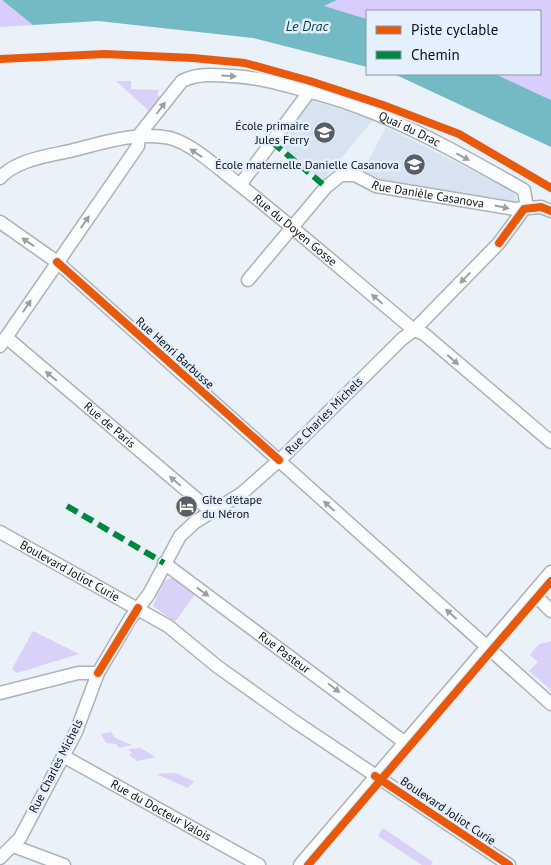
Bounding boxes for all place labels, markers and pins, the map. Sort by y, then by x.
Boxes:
place label: École primaire Jules Ferry [235,118,309,147]
school or university icon: École primaire Jules Ferry [313,121,337,145]
school or university icon: École maternelle Danielle Casanova [403,153,427,177]
place label: École maternelle Danielle Casanova [215,157,399,172]
place label: Gîte d’étape du Néron [202,492,262,521]
hotel icon: Gîte d’étape du Néron [174,495,198,519]

